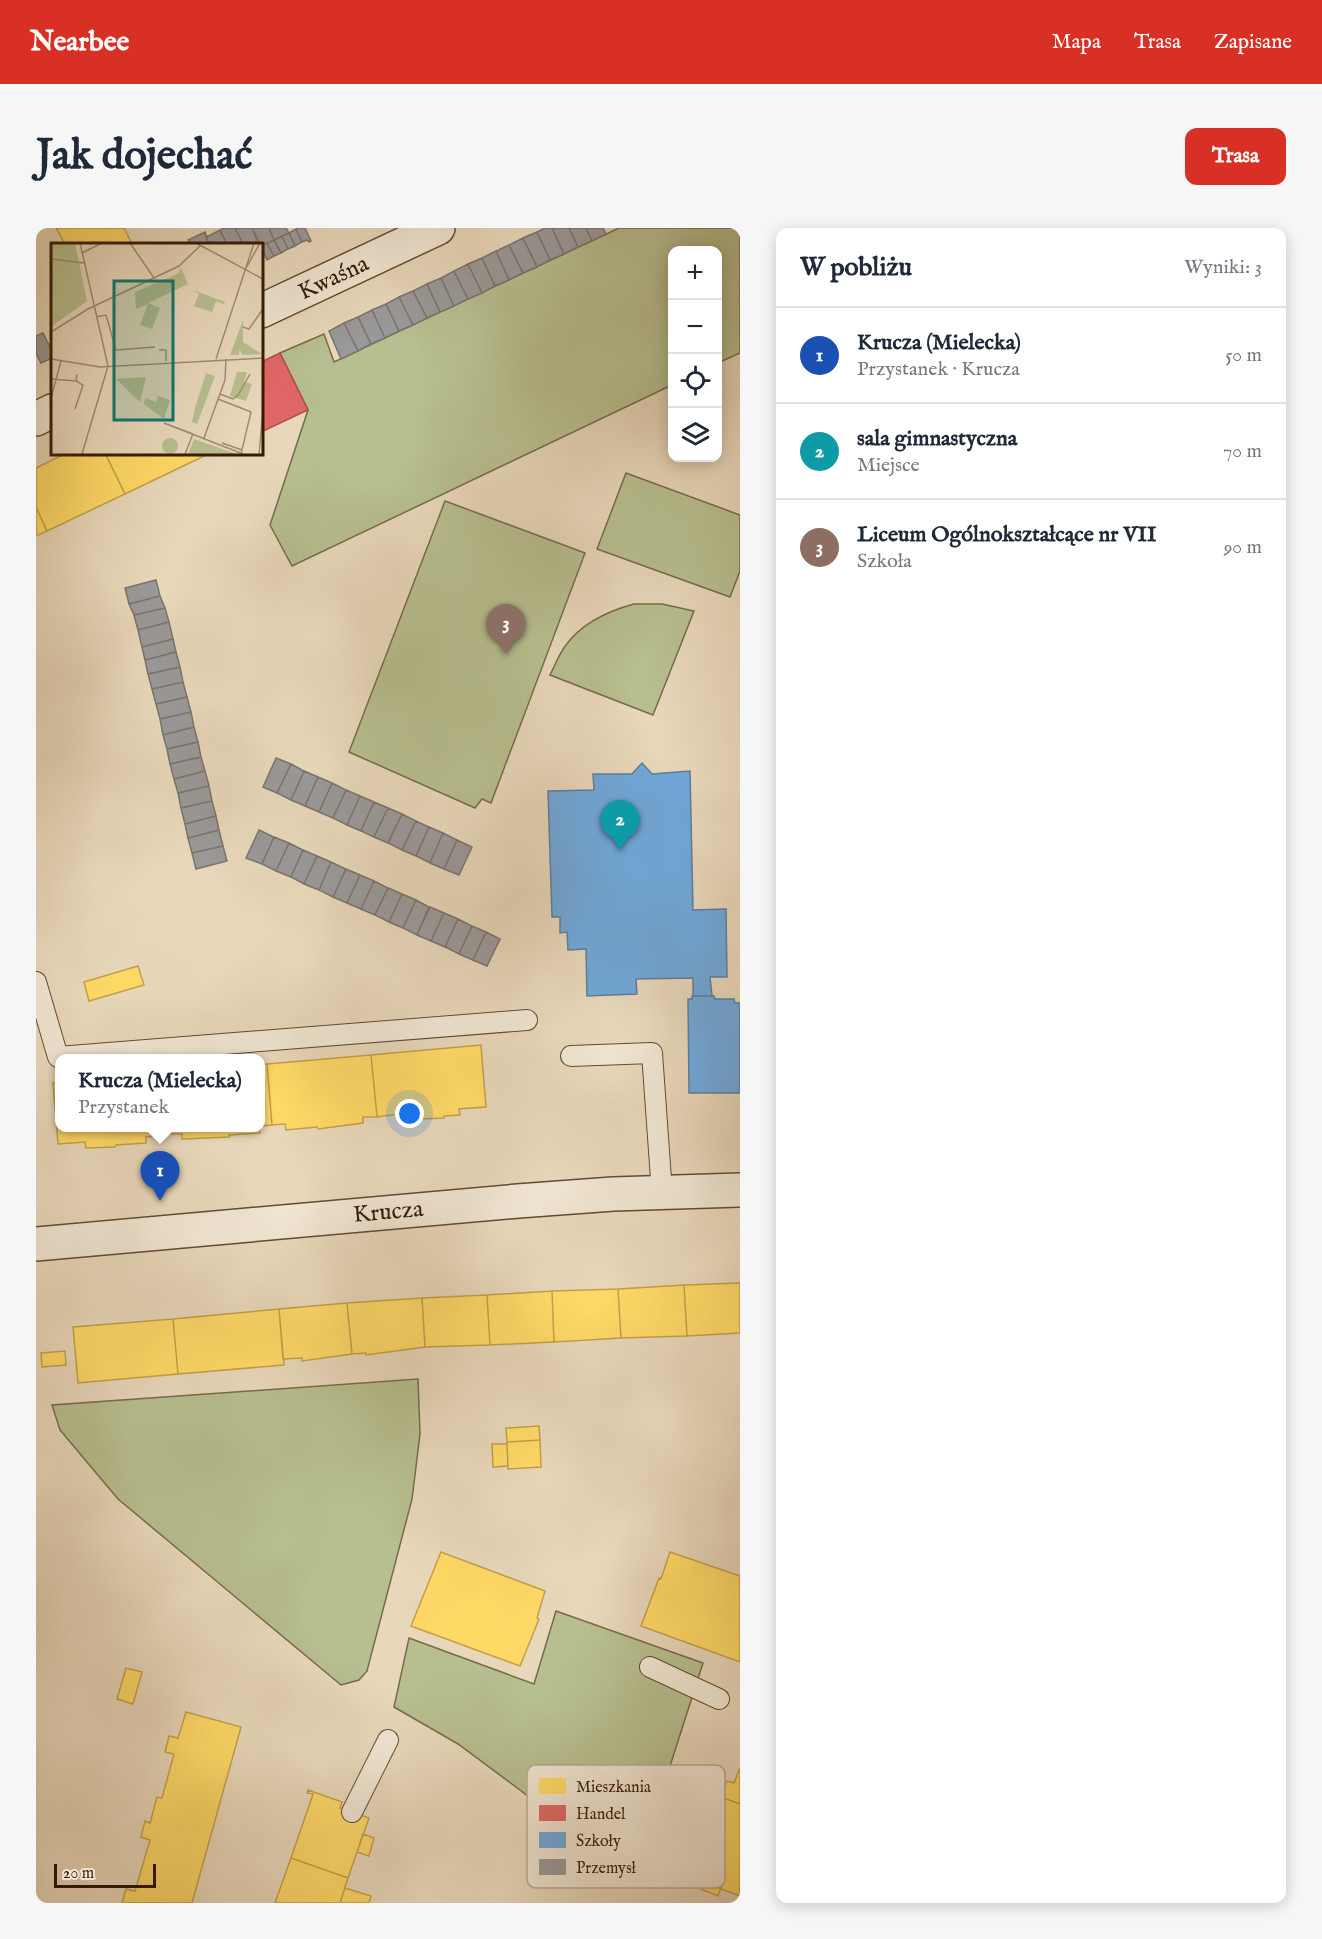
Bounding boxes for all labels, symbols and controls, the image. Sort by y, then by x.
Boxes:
text: Nearbee [30,25,129,60]
text: Mapa [1052,29,1101,56]
text: Trasa [1134,29,1181,56]
text: Zapisane [1214,29,1292,56]
button: Trasa [1185,128,1286,185]
text: Jak dojechać [36,130,253,183]
inset map [51,243,262,454]
map controls [668,246,722,462]
button: + [668,246,722,300]
street label: Kwaśna [293,248,374,308]
text: W pobliżu [800,251,912,284]
text: Wyniki: 3 [1184,255,1262,280]
button: − [668,300,722,354]
text: Krucza (Mielecka) [857,329,1021,357]
text: 1 [816,343,823,368]
text: 50 m [1225,343,1262,368]
button: locate [668,354,722,408]
text: Przystanek · Krucza [857,357,1020,382]
button: layers [668,408,722,462]
text: sala gimnastyczna [857,425,1017,453]
text: 2 [815,439,824,464]
text: 70 m [1223,439,1262,464]
text: Miejsce [857,453,920,478]
text: Liceum Ogólnokształcące nr VII [857,521,1156,549]
text: 3 [816,535,823,560]
text: 90 m [1224,535,1262,560]
text: Szkoła [857,549,912,574]
pin: 3 [486,604,526,654]
pin: 2 [600,800,640,850]
popup [55,1054,265,1132]
text: Krucza (Mielecka) [78,1067,242,1095]
text: Przystanek [78,1095,169,1120]
your location [395,1099,424,1128]
pin: 1 [140,1152,180,1201]
street label: Krucza [352,1194,425,1231]
legend [527,1765,725,1888]
text: Mieszkania [576,1778,651,1798]
text: Handel [576,1805,626,1825]
text: Szkoły [576,1832,621,1852]
text: Przemysł [576,1859,637,1879]
scale bar [54,1861,156,1888]
text: 20 m [63,1864,94,1884]

